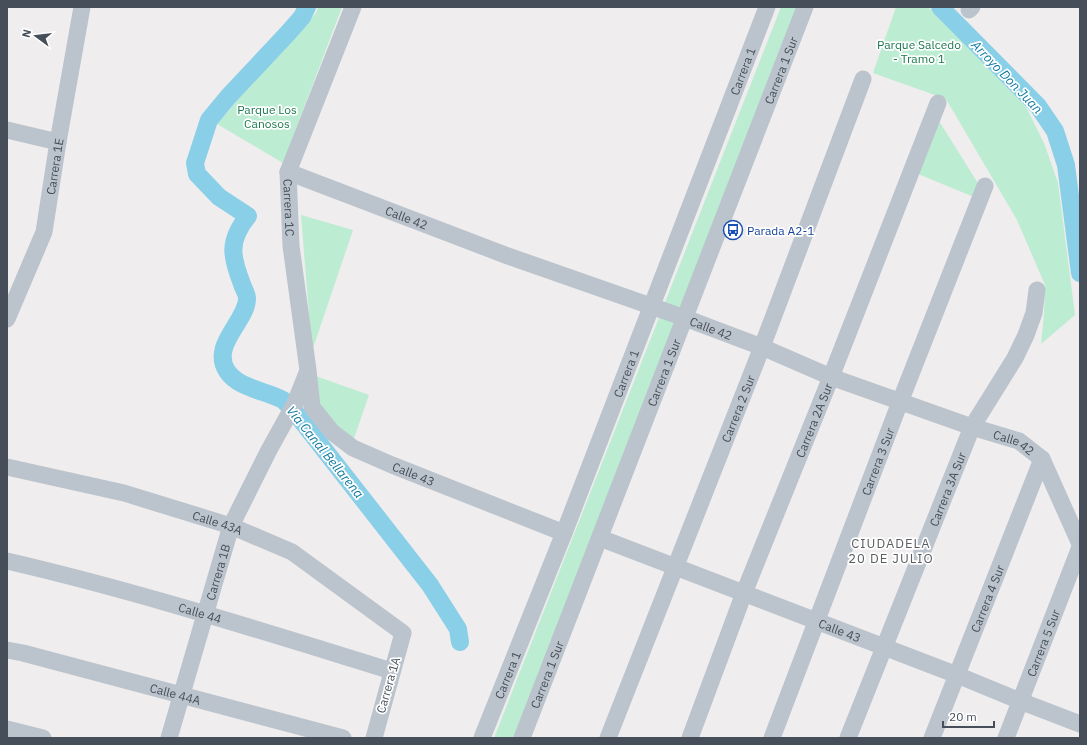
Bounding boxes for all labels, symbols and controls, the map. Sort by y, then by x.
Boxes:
north arrow [16,16,56,56]
text: N [19,28,34,39]
street label: Carrera 1 Sur [761,34,801,106]
water label: Arroyo Don Juan [967,36,1046,117]
park label: Parque Salcedo - Tramo 1 [877,37,961,66]
street label: Carrera 1 [726,45,758,97]
park label: Parque Los Canosos [237,102,297,131]
street label: Carrera 1E [42,137,66,196]
street label: Carrera 1C [281,179,298,237]
street label: Calle 42 [383,202,430,232]
bus stop icon: Parada A2-1 [722,219,744,241]
place label: Parada A2-1 [747,223,814,238]
street label: Calle 42 [688,313,734,343]
street label: Carrera 1 Sur [644,336,684,408]
street label: Carrera 1 [610,347,642,399]
street label: Carrera 2 Sur [718,372,758,444]
street label: Carrera 2A Sur [792,380,835,460]
water label: Via Canal Bellarena [283,402,367,502]
street label: Carrera 3 Sur [858,425,897,497]
street label: Calle 42 [992,426,1038,458]
street label: Carrera 3A Sur [926,449,969,528]
street label: Calle 43 [390,458,437,489]
street label: Calle 43A [191,507,245,538]
district label: CIUDADELA 20 DE JULIO [848,535,934,567]
street label: Carrera 1B [202,542,233,602]
street label: Carrera 4 Sur [967,562,1007,634]
street label: Calle 44 [177,599,224,626]
street label: Carrera 5 Sur [1023,606,1063,679]
street label: Calle 43 [817,615,863,645]
street label: Carrera 1 Sur [527,638,567,710]
street label: Carrera 1 [491,649,524,701]
street label: Carrera 1A [373,655,403,715]
street label: Calle 44A [148,680,203,707]
scale bar [943,703,994,729]
text: 20 m [949,709,977,724]

